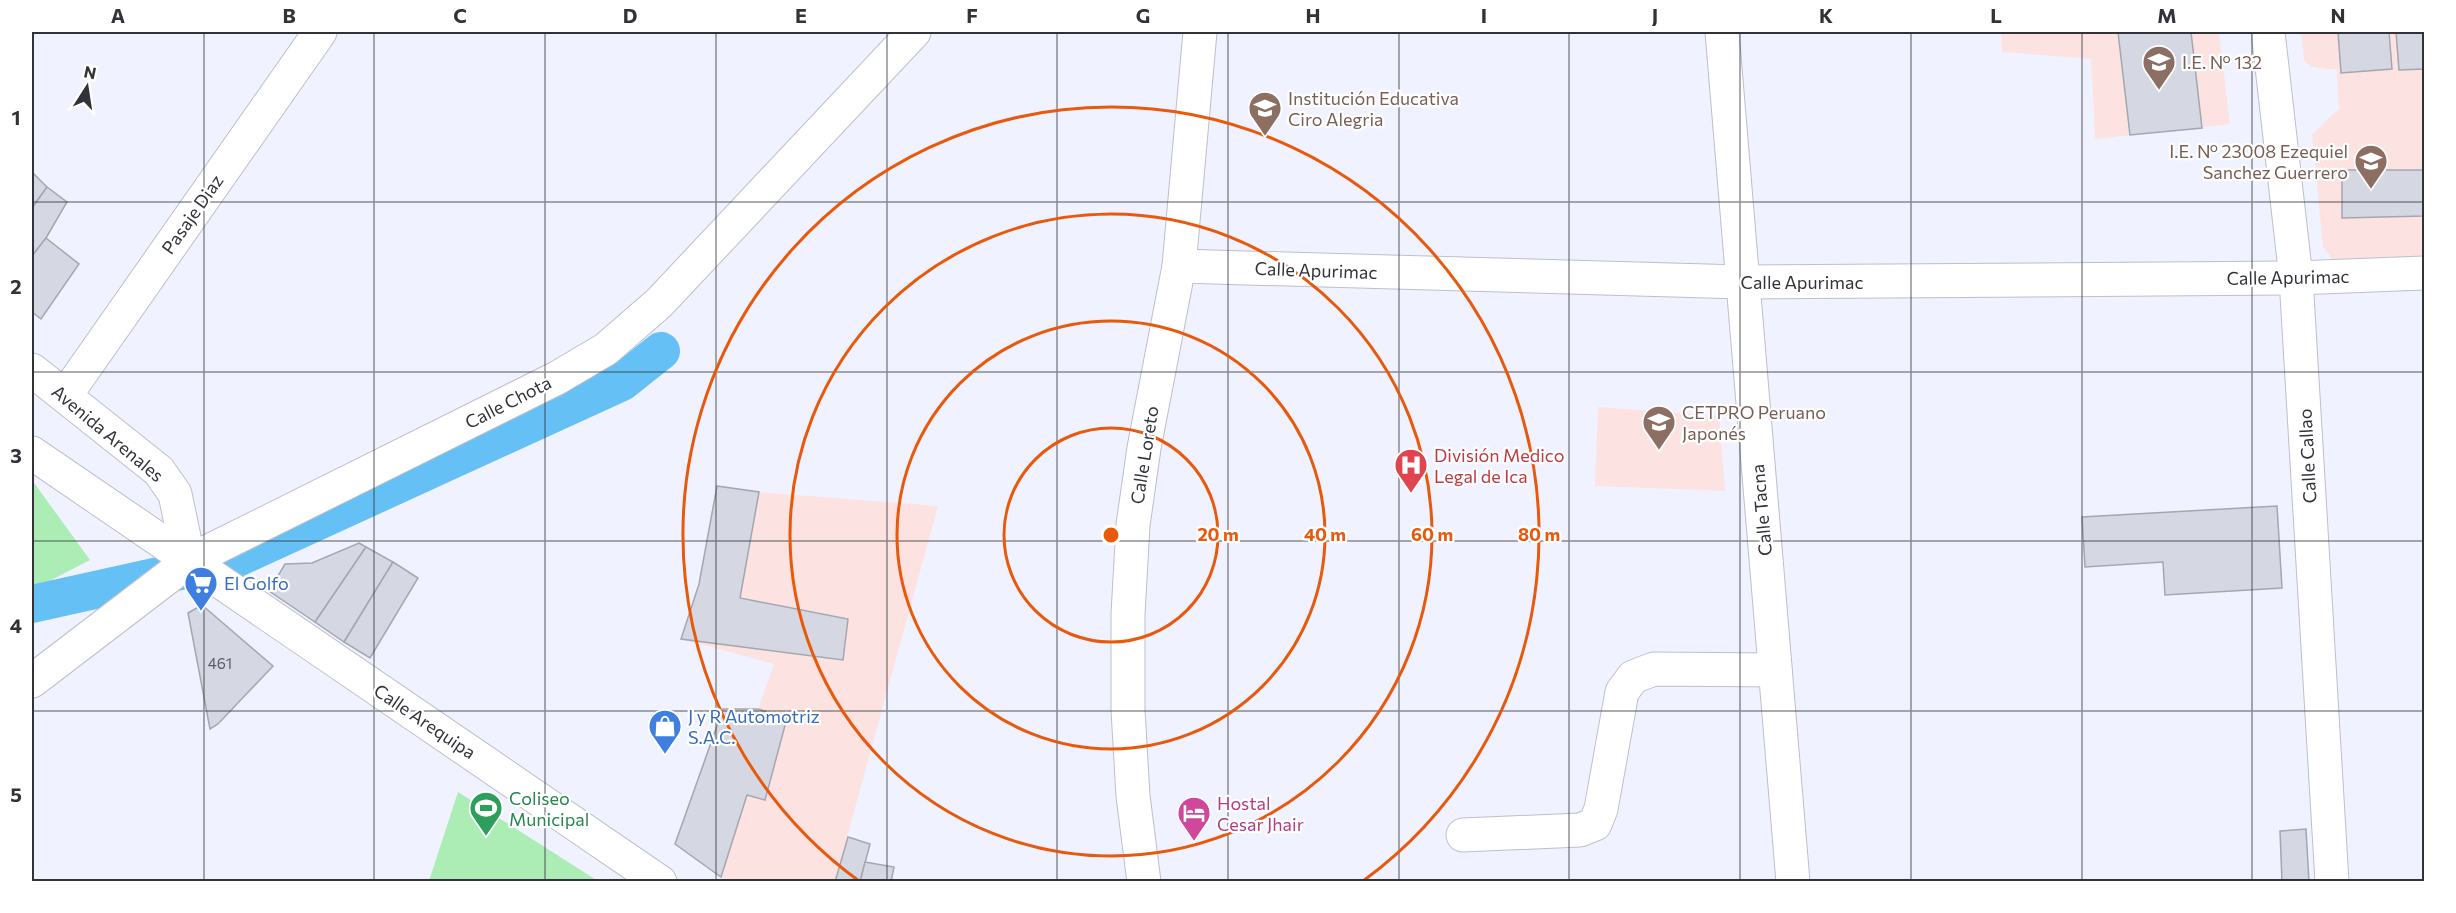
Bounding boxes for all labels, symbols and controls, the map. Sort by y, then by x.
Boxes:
text: A [111,3,125,27]
text: B [282,3,296,27]
text: C [453,3,467,27]
text: D [623,3,637,27]
text: E [795,3,807,27]
text: F [966,3,978,27]
text: G [1136,3,1150,27]
text: H [1306,3,1321,27]
text: I [1481,3,1487,27]
text: J [1652,3,1658,27]
text: K [1819,3,1833,27]
text: L [1990,3,2002,27]
text: M [2157,3,2177,27]
text: N [2331,3,2346,27]
school or university icon: I.E. Nº 132 [2141,44,2177,91]
place label: I.E. Nº 132 [2182,51,2262,73]
north arrow [57,57,117,117]
text: N [82,61,98,82]
place label: Institución Educativa Ciro Alegria [1288,87,1459,130]
school or university icon: Institución Educativa Ciro Alegria [1247,90,1283,137]
text: 1 [11,105,21,129]
place label: I.E. Nº 23008 Ezequiel Sanchez Guerrero [2169,140,2348,183]
school or university icon: I.E. Nº 23008 Ezequiel Sanchez Guerrero [2353,143,2389,190]
street label: Pasaje Diaz [157,170,227,258]
street label: Calle Apurimac [1254,257,1378,283]
street label: Calle Apurimac [2226,265,2350,289]
street label: Calle Apurimac [1741,271,1863,293]
text: 2 [10,274,22,298]
street label: Calle Chota [461,371,555,433]
street label: Avenida Arenales [48,380,168,486]
place label: CETPRO Peruano Japonés [1682,401,1826,444]
street label: Calle Loreto [1125,404,1163,506]
school or university icon: CETPRO Peruano Japonés [1641,404,1677,451]
street label: Calle Callao [2294,408,2320,504]
text: 3 [10,443,22,467]
place label: División Medico Legal de Ica [1434,444,1564,487]
hospital icon: División Medico Legal de Ica [1393,447,1429,494]
street label: Calle Tacna [1746,463,1776,557]
text: 20 m [1197,523,1239,545]
text: 40 m [1304,523,1346,545]
text: 60 m [1411,523,1453,545]
text: 80 m [1518,523,1560,545]
centre of rings [1101,525,1121,545]
supermarket icon: El Golfo [183,565,219,612]
place label: El Golfo [224,572,289,594]
text: 4 [10,613,22,637]
house number: 461 [208,654,232,672]
street label: Calle Arequipa [370,679,480,763]
place label: J y R Automotriz S.A.C. [688,705,820,748]
shop icon: J y R Automotriz S.A.C. [647,708,683,755]
text: 5 [10,782,22,806]
place label: Coliseo Municipal [509,787,589,830]
sports icon: Coliseo Municipal [468,790,504,837]
place label: Hostal Cesar Jhair [1217,792,1304,835]
hotel icon: Hostal Cesar Jhair [1176,795,1212,842]

